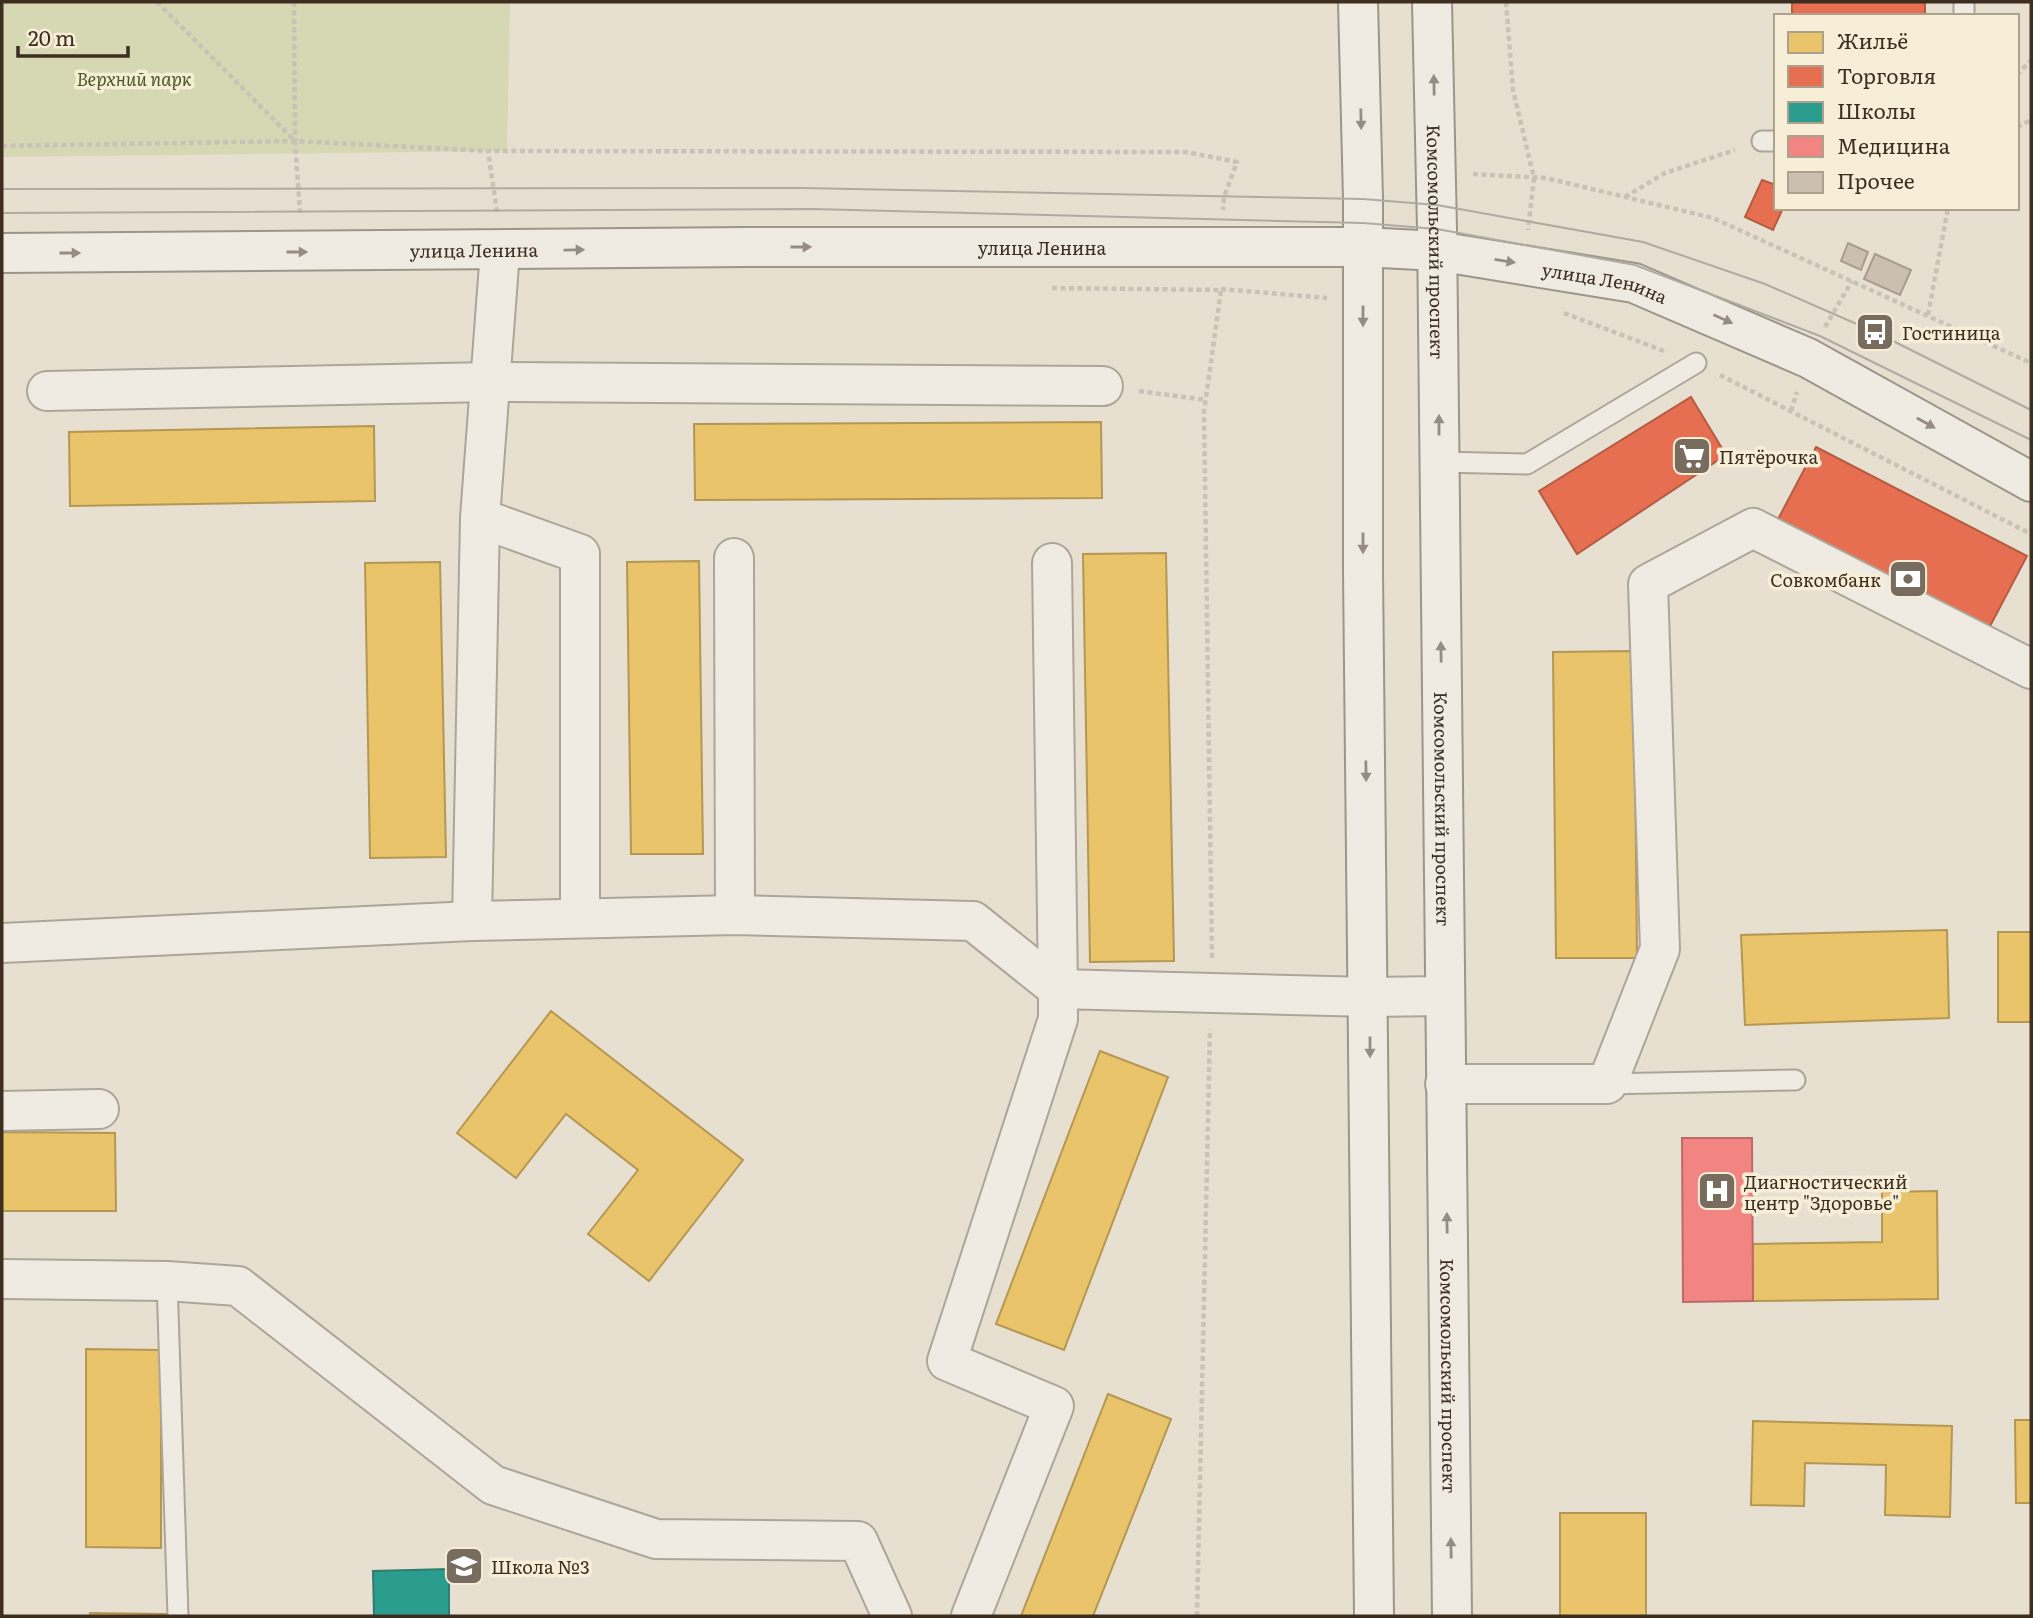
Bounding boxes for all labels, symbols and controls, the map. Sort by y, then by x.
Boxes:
scale bar [18,14,128,58]
legend [1774,14,2019,210]
text: 20 m [28,21,75,52]
text: Жильё [1837,24,1908,55]
text: Торговля [1837,59,1936,90]
park label: Верхний парк [77,65,192,92]
one-way arrow [1428,74,1439,96]
text: Школы [1837,94,1916,125]
one-way arrow [1355,108,1367,130]
street label: Комсомольский проспект [1421,124,1452,360]
text: Медицина [1837,129,1951,160]
text: Прочее [1837,164,1915,195]
street label: улица Ленина [978,234,1106,261]
street label: улица Ленина [410,235,539,263]
one-way arrow [791,241,813,253]
one-way arrow [563,244,585,256]
one-way arrow [287,246,309,258]
one-way arrow [59,247,81,259]
street label: улица Ленина [1540,255,1672,310]
one-way arrow [1494,256,1516,267]
one-way arrow [1357,305,1369,327]
bus stop icon: Гостиница [1854,311,1896,353]
one-way arrow [1713,314,1734,325]
place label: Гостиница [1902,319,2001,346]
one-way arrow [1433,413,1445,435]
one-way arrow [1916,417,1935,429]
supermarket icon: Пятёрочка [1671,435,1713,477]
place label: Пятёрочка [1719,443,1818,470]
one-way arrow [1357,532,1369,554]
bank icon: Совкомбанк [1887,558,1929,600]
place label: Совкомбанк [1770,566,1881,593]
one-way arrow [1435,641,1447,663]
street label: Комсомольский проспект [1429,691,1458,927]
one-way arrow [1360,760,1372,782]
one-way arrow [1364,1036,1376,1058]
place label: Диагностический центр "Здоровье" [1744,1168,1907,1216]
hospital icon: Диагностический центр "Здоровье" [1696,1170,1738,1212]
one-way arrow [1441,1211,1453,1233]
street label: Комсомольский проспект [1435,1258,1464,1494]
one-way arrow [1445,1537,1457,1559]
school or university icon: Школа №3 [443,1545,485,1587]
place label: Школа №3 [491,1553,590,1580]

